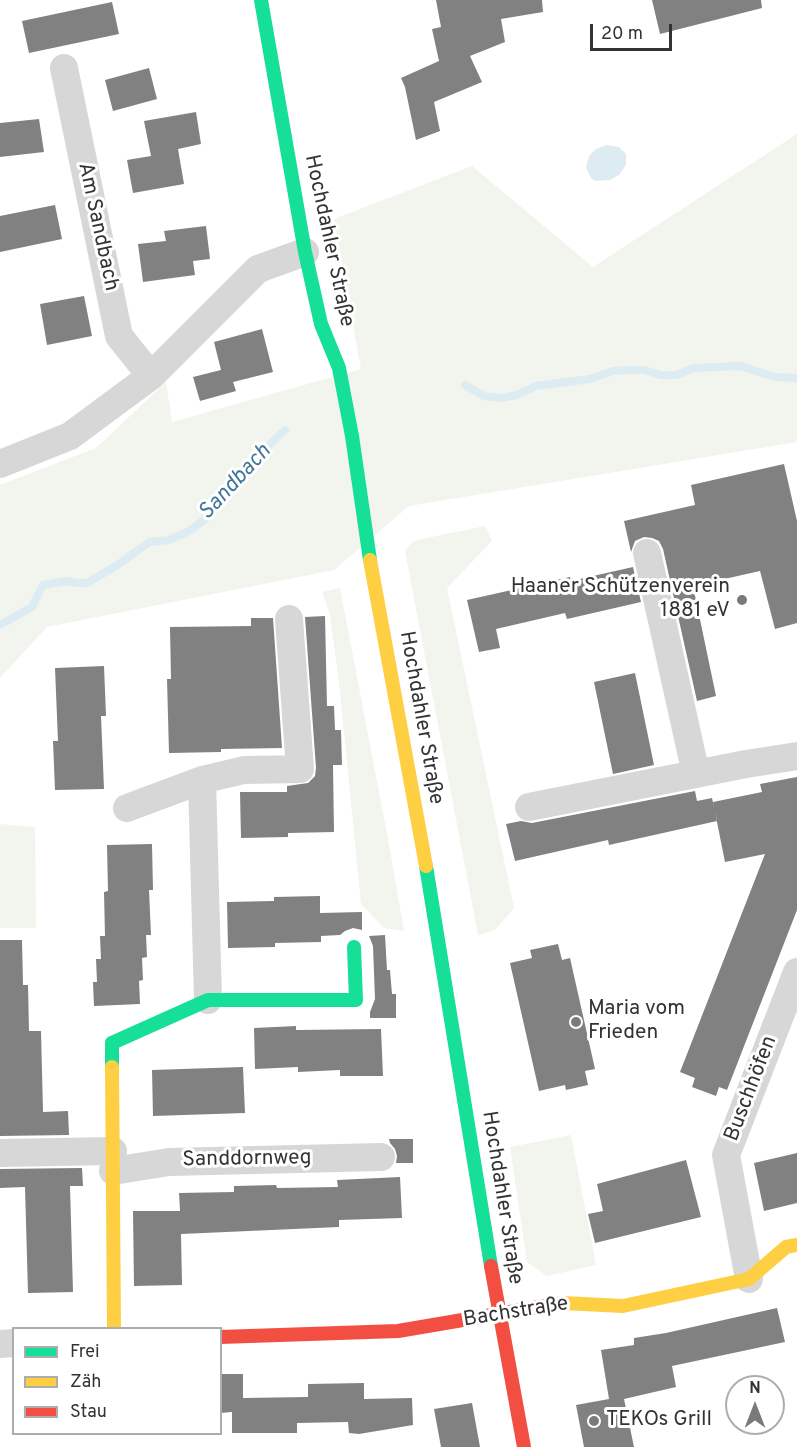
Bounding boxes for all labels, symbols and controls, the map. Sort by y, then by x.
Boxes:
scale bar [593,12,676,50]
text: 20 m [601,23,643,46]
street label: Hochdahler Straße [297,153,359,329]
street label: Am Sandbach [71,161,123,293]
water label: Sandbach [194,440,278,526]
place label: Haaner Schützenverein 1881 eV [511,575,730,625]
marker: Haaner Schützenverein 1881 eV [735,593,749,607]
street label: Hochdahler Straße [392,629,448,807]
place label: Maria vom Frieden [588,997,685,1047]
marker: Maria vom Frieden [569,1015,583,1029]
street label: Buschhöfen [720,1033,784,1145]
street label: Hochdahler Straße [475,1109,527,1287]
street label: Sanddornweg [182,1146,312,1174]
street label: Bachstraße [462,1292,570,1334]
legend [12,1327,222,1435]
text: Frei [70,1341,100,1364]
text: Zäh [70,1371,101,1394]
north arrow [725,1375,785,1435]
text: N [749,1379,761,1399]
text: Stau [70,1401,107,1424]
place label: TEKOs Grill [606,1408,712,1434]
marker: TEKOs Grill [587,1414,601,1428]

